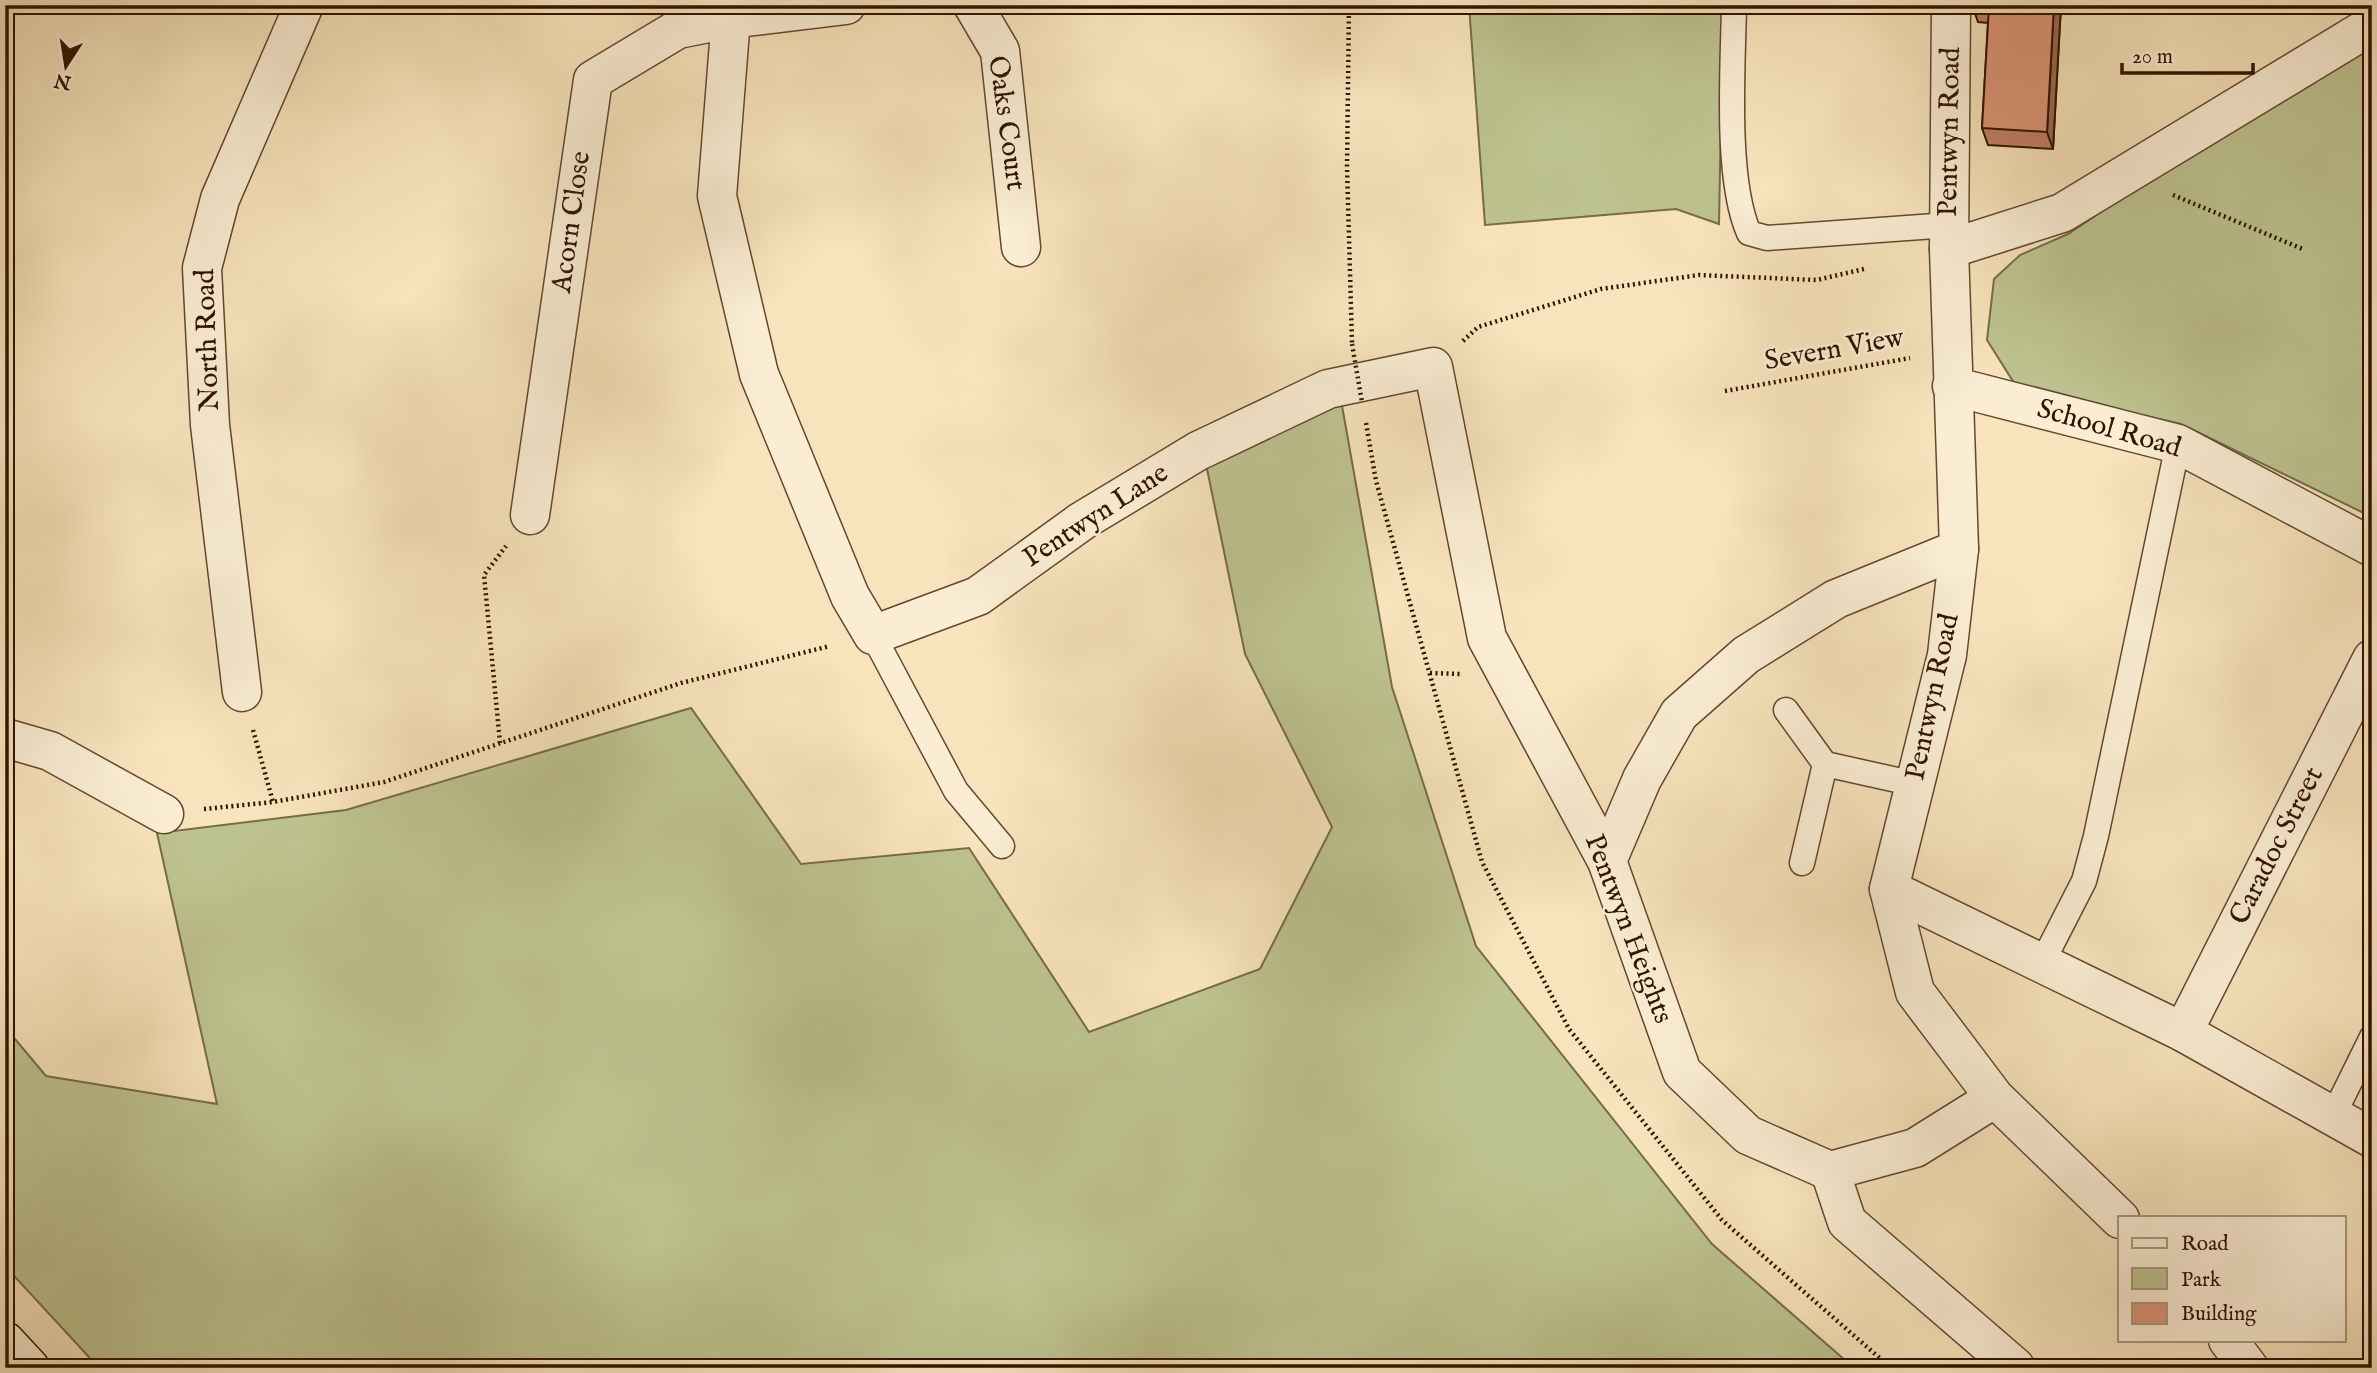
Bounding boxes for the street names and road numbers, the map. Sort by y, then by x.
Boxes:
street label: Pentwyn Road [1931,47,1969,217]
street label: Oaks Court [979,53,1033,193]
street label: Acorn Close [545,149,599,296]
street label: North Road [188,268,228,412]
street label: Severn View [1762,320,1907,379]
street label: School Road [2033,392,2185,466]
street label: Pentwyn Lane [1017,456,1175,576]
street label: Pentwyn Road [1898,610,1968,784]
street label: Caradoc Street [2222,761,2332,931]
street label: Pentwyn Heights [1576,829,1680,1029]

